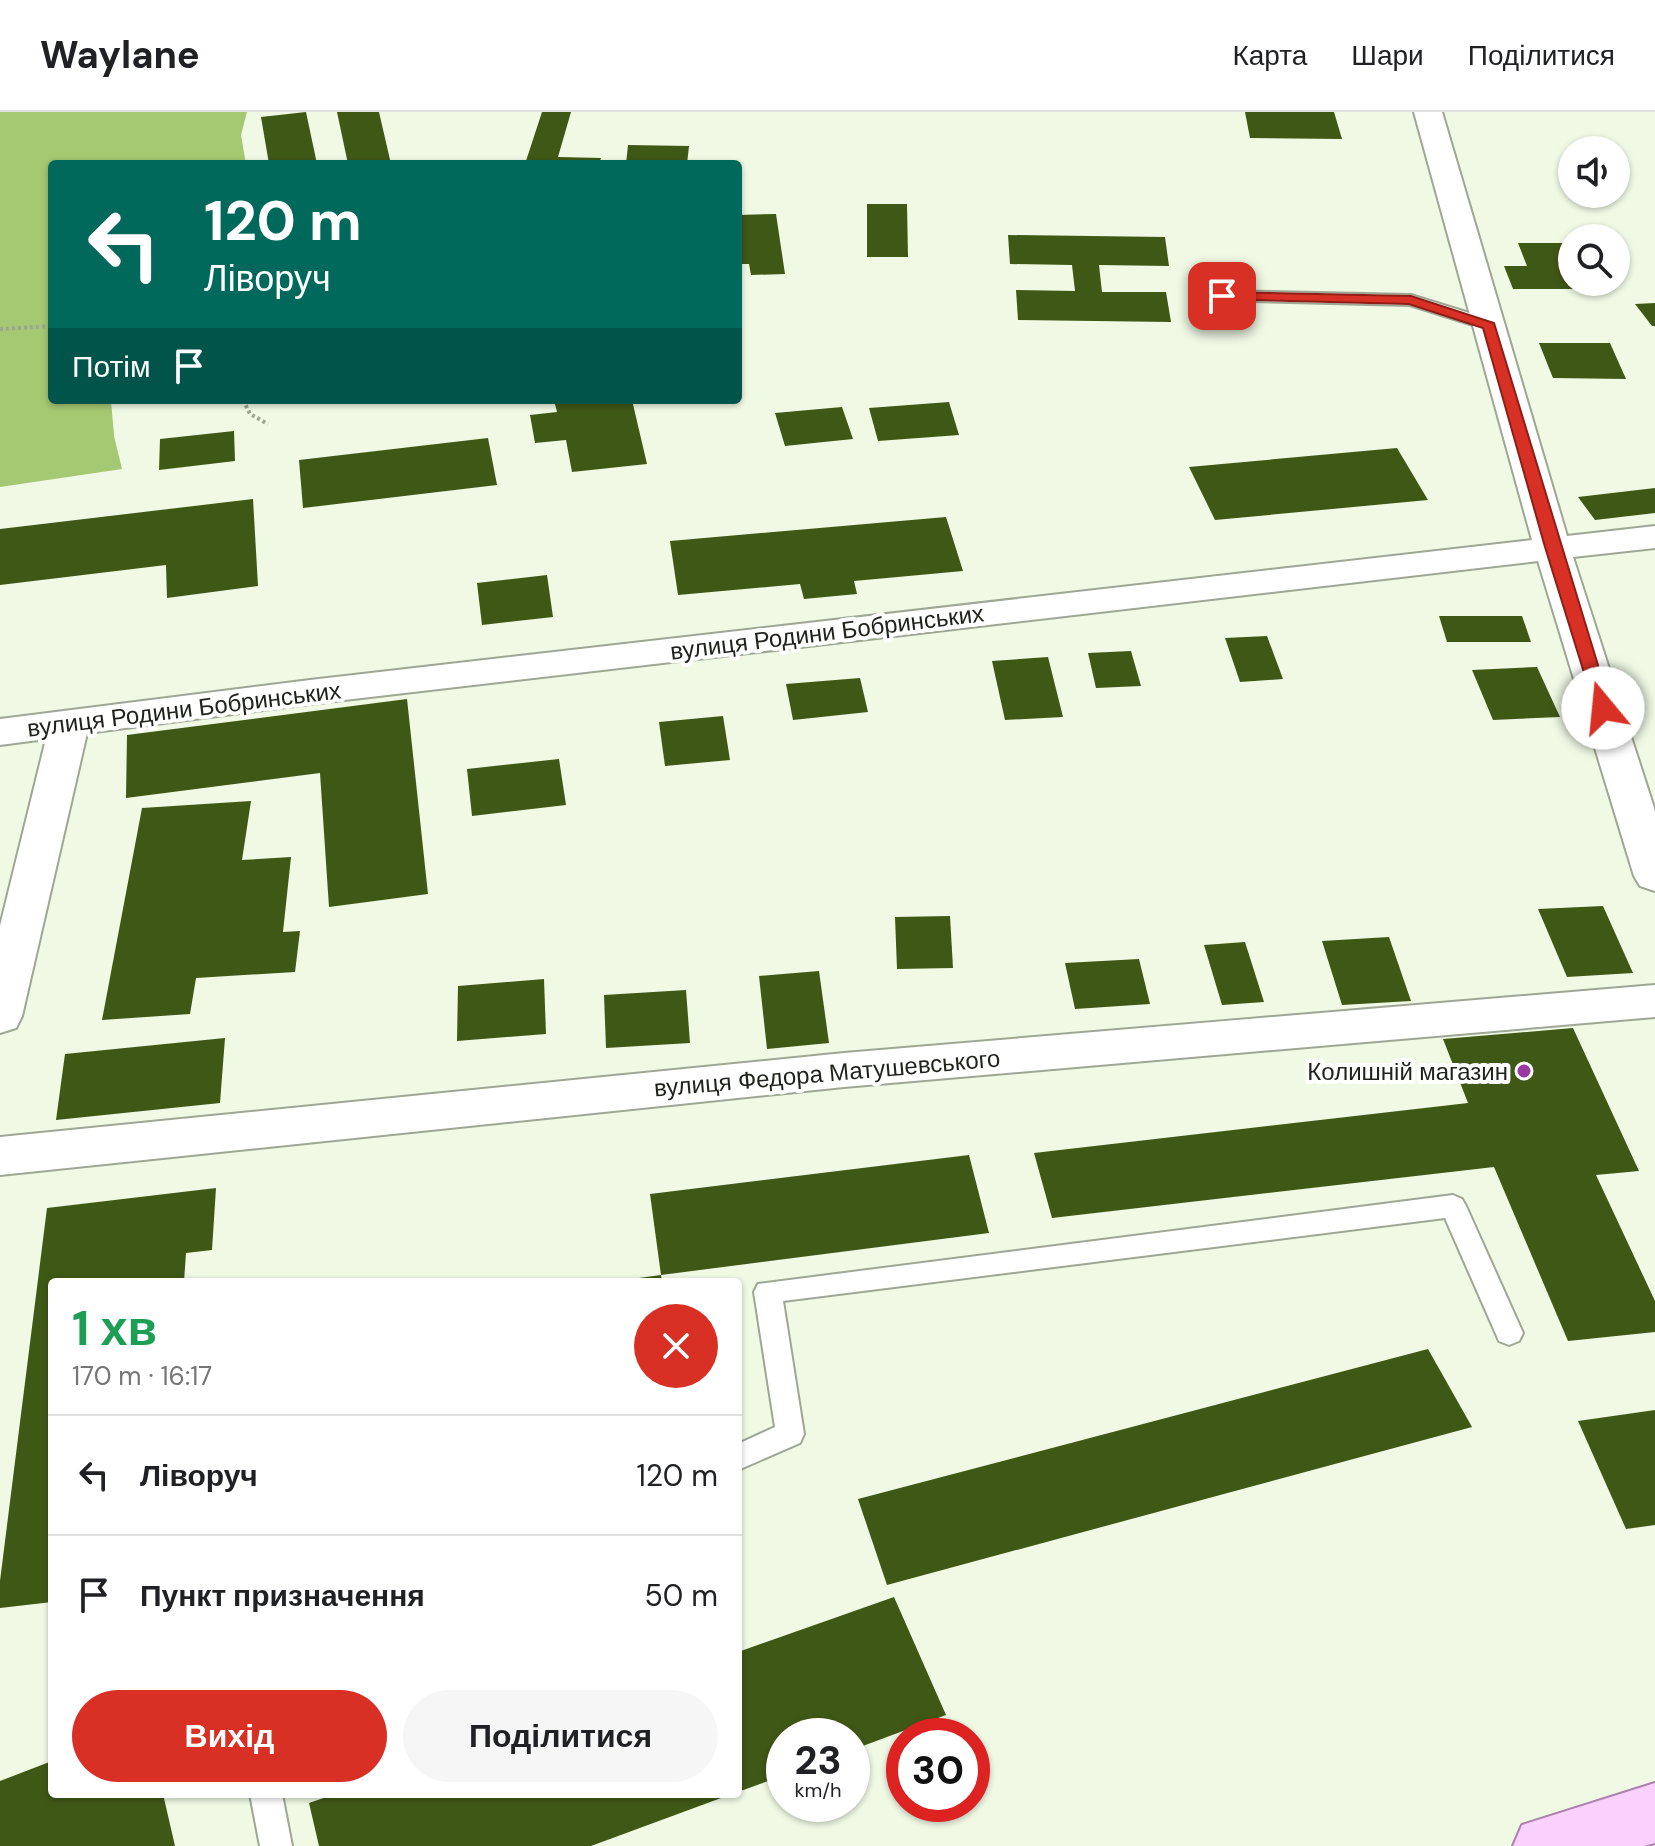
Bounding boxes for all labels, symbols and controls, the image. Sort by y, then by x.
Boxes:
text: Waylane [40,30,200,80]
text: Карта [1232,37,1307,74]
text: Шари [1351,37,1424,74]
text: Поділитися [1468,37,1615,74]
map controls [1558,136,1630,296]
button: sound [1558,136,1630,208]
text: 120 m [204,184,362,257]
icon: left [72,192,176,296]
button: search [1558,224,1630,296]
text: Ліворуч [204,255,331,302]
pin [1188,262,1256,330]
icon: arrive [1200,274,1244,318]
icon: arrive [167,344,211,388]
text: Потім [72,347,151,386]
street label: вулиця Родини Бобринських [668,597,986,667]
position arrow [1561,666,1645,750]
street label: вулиця Родини Бобринських [25,674,343,744]
street label: вулиця Федора Матушевського [653,1042,1001,1104]
place label: Колишній магазин [1307,1056,1508,1087]
marker: Колишній магазин [1515,1062,1533,1080]
text: 1 хв [72,1297,157,1360]
button: close [634,1304,718,1388]
text: 170 m · 16:17 [72,1359,212,1393]
icon: left [72,1453,116,1497]
text: Ліворуч [140,1456,258,1495]
text: 120 m [636,1456,718,1495]
icon: arrive [72,1573,116,1617]
text: Пункт призначення [140,1576,425,1615]
text: 50 m [644,1576,718,1615]
button: Вихід [72,1690,387,1782]
button: Поділитися [403,1690,718,1782]
speed limit sign: 30 [886,1718,990,1822]
text: 23 [794,1734,842,1786]
text: km/h [794,1777,842,1803]

